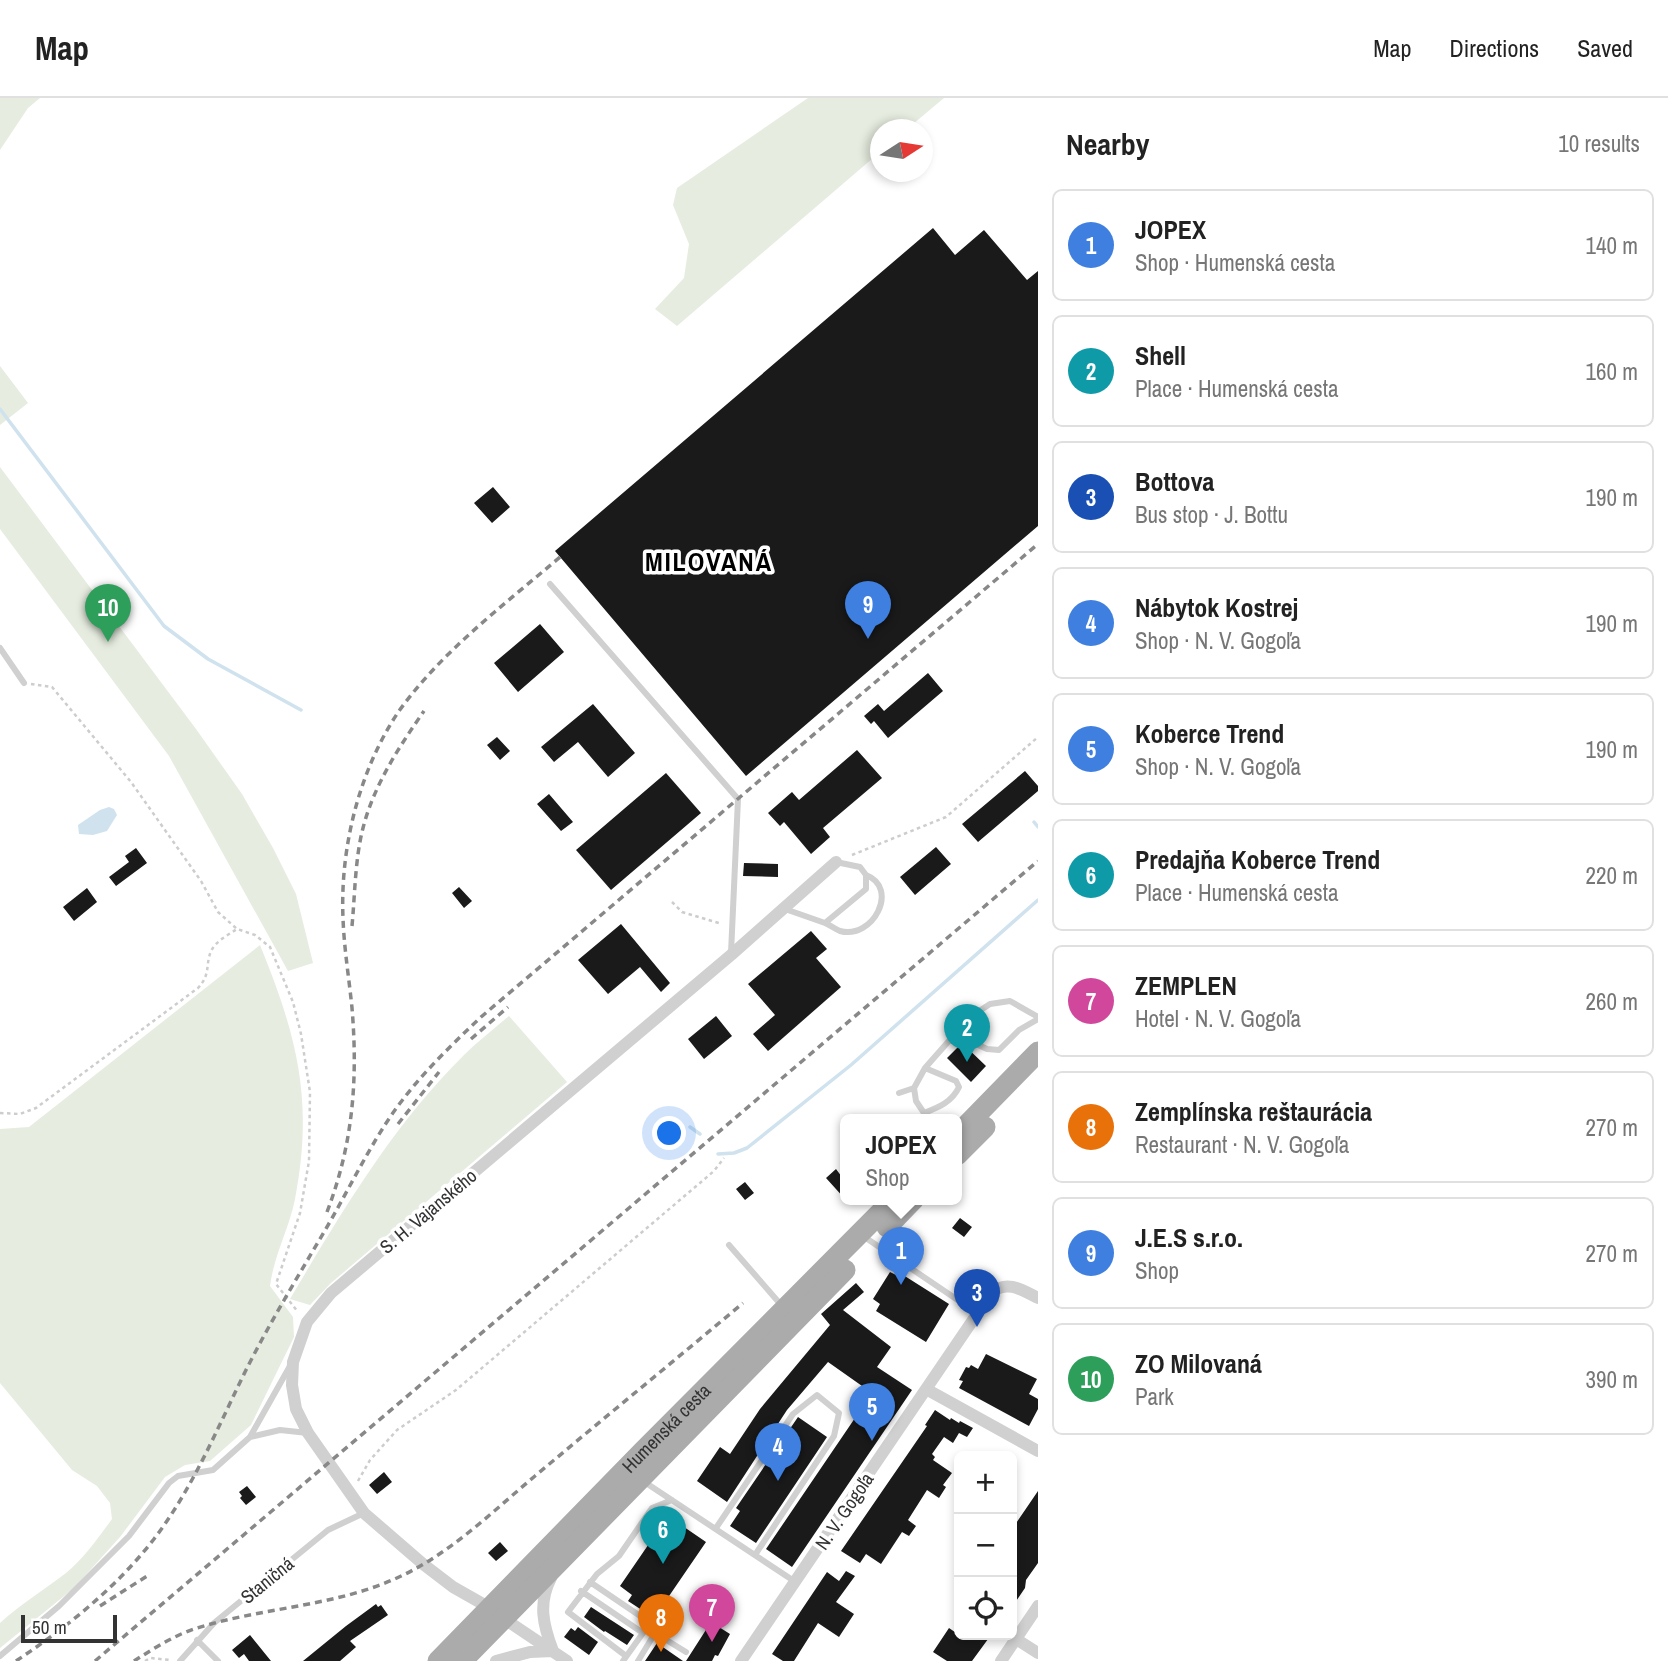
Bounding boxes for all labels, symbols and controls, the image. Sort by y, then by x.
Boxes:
text: Map [35,26,89,70]
text: Map [1373,32,1411,64]
text: Directions [1449,32,1539,64]
text: Saved [1577,32,1633,64]
north arrow [870,119,933,182]
text: Nearby [1066,124,1149,164]
text: 10 results [1558,128,1640,159]
text: JOPEX [1135,212,1206,247]
text: 1 [1086,230,1096,261]
text: 140 m [1586,230,1638,261]
text: Shop · Humenská cesta [1135,247,1335,278]
text: Shell [1135,338,1186,373]
text: 2 [1086,356,1096,387]
text: 160 m [1586,356,1638,387]
text: Place · Humenská cesta [1135,373,1338,404]
text: Bottova [1135,464,1214,499]
text: 3 [1086,482,1096,513]
text: 190 m [1586,482,1638,513]
text: Bus stop · J. Bottu [1135,499,1288,530]
district label: MILOVANÁ [645,544,773,579]
pin: 9 [845,581,891,639]
pin: 10 [85,584,131,642]
text: Nábytok Kostrej [1135,590,1299,625]
text: 4 [1086,608,1096,639]
text: 190 m [1586,608,1638,639]
text: Shop · N. V. Gogoľa [1135,625,1301,656]
text: Koberce Trend [1135,716,1284,751]
text: 5 [1086,734,1096,765]
text: 190 m [1586,734,1638,765]
text: Shop · N. V. Gogoľa [1135,751,1301,782]
text: Predajňa Koberce Trend [1135,842,1380,877]
text: 6 [1086,860,1096,891]
text: 220 m [1586,860,1638,891]
text: Place · Humenská cesta [1135,877,1338,908]
text: ZEMPLEN [1135,968,1237,1003]
text: 7 [1086,986,1096,1017]
text: 260 m [1586,986,1638,1017]
text: Hotel · N. V. Gogoľa [1135,1003,1301,1034]
pin: 2 [944,1004,990,1062]
text: Zemplínska reštaurácia [1135,1094,1372,1129]
text: 8 [1086,1112,1096,1143]
text: 270 m [1586,1112,1638,1143]
popup [840,1114,962,1205]
your location [652,1116,686,1150]
text: JOPEX [865,1127,937,1162]
text: Restaurant · N. V. Gogoľa [1135,1129,1349,1160]
text: Shop [865,1162,909,1193]
street label: S. H. Vajanského [374,1163,482,1259]
text: J.E.S s.r.o. [1135,1220,1243,1255]
pin: 1 [878,1227,924,1285]
text: 9 [1086,1238,1096,1269]
text: 270 m [1586,1238,1638,1269]
text: Shop [1135,1255,1179,1286]
pin: 3 [954,1269,1000,1327]
text: ZO Milovaná [1135,1346,1262,1381]
text: 10 [1081,1364,1101,1395]
text: 390 m [1586,1364,1638,1395]
street label: Humenská cesta [616,1377,716,1478]
text: Park [1135,1381,1174,1412]
pin: 5 [849,1383,895,1441]
pin: 4 [755,1423,801,1481]
map controls [954,1451,1017,1640]
button: + [954,1451,1017,1514]
street label: N. V. Gogoľa [809,1467,880,1555]
pin: 6 [640,1506,686,1564]
button: − [954,1514,1017,1577]
street label: Staničná [235,1550,299,1609]
button: locate [954,1577,1017,1640]
pin: 7 [689,1584,735,1642]
pin: 8 [638,1594,684,1652]
scale bar [21,1612,117,1644]
text: 50 m [32,1614,67,1640]

